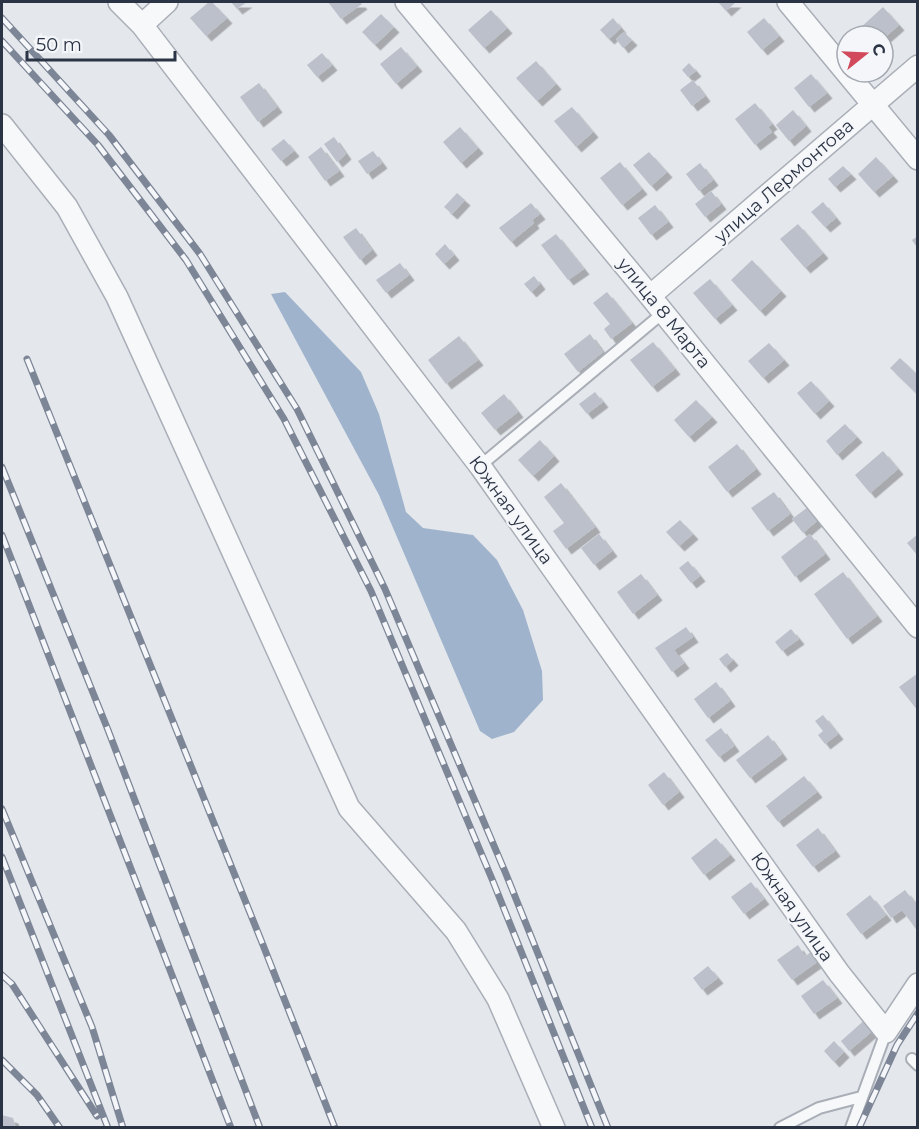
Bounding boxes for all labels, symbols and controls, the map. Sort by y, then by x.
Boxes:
scale bar [27,24,176,62]
north arrow [835,24,895,84]
text: 50 m [36,34,82,56]
text: С [868,41,890,58]
street label: улица Лермонтова [709,115,858,248]
street label: улица 8 Марта [612,252,715,373]
street label: Южная улица [464,451,558,569]
street label: Южная улица [746,848,838,966]

